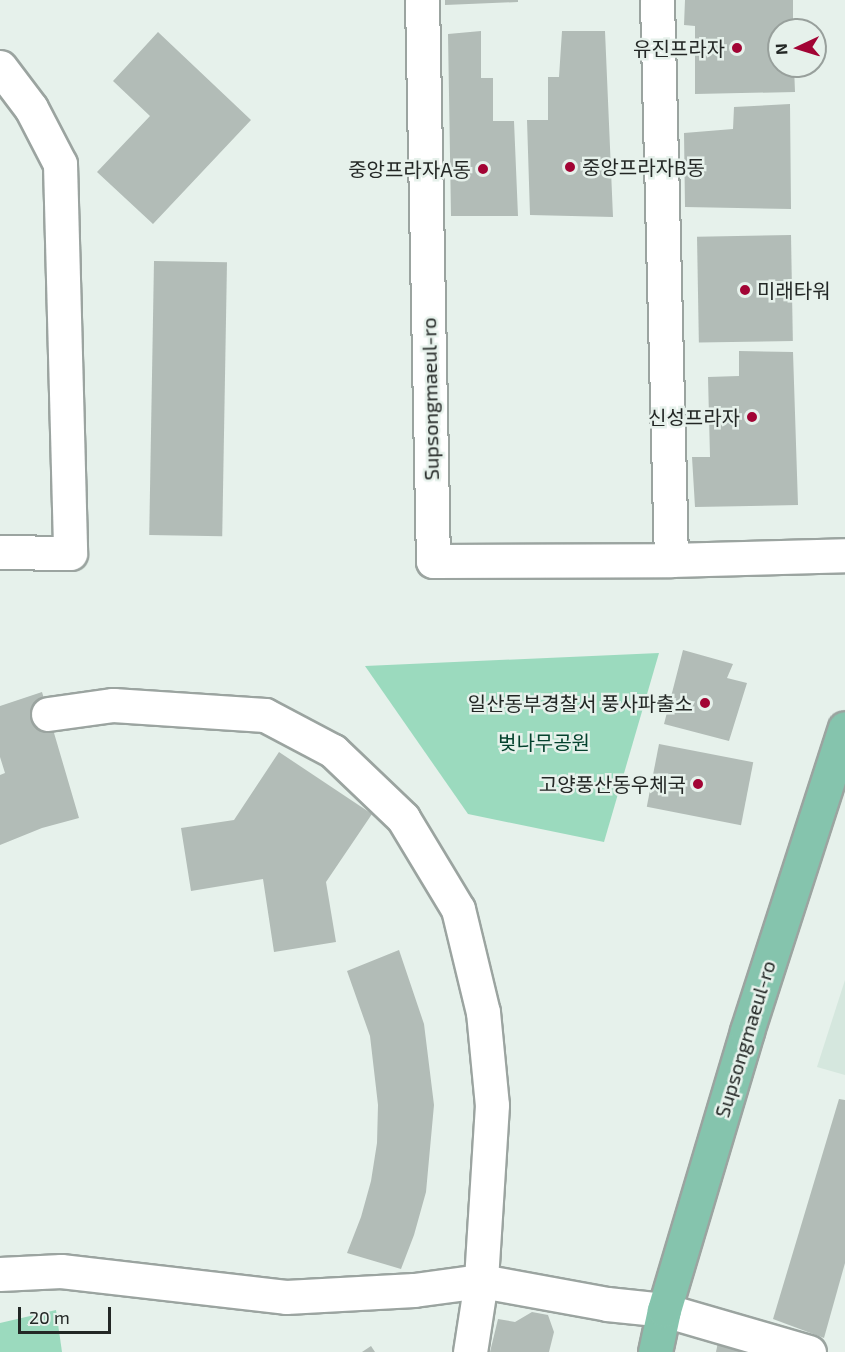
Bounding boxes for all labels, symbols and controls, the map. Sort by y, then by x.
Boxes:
north arrow [767,18,827,78]
place label: 유진프라자 [633,36,725,60]
marker: 유진프라자 [730,41,744,55]
text: N [771,43,790,56]
place label: 중앙프라자B동 [582,155,705,179]
place label: 중앙프라자A동 [348,157,471,181]
marker: 중앙프라자B동 [563,160,577,174]
marker: 중앙프라자A동 [476,162,490,176]
place label: 미래타워 [757,278,831,302]
marker: 미래타워 [738,283,752,297]
street label: Supsongmaeul-ro [417,317,443,481]
place label: 신성프라자 [648,405,740,429]
marker: 신성프라자 [745,410,759,424]
place label: 일산동부경찰서 풍사파출소 [468,691,693,715]
marker: 일산동부경찰서 풍사파출소 [698,696,712,710]
park label: 벚나무공원 [498,730,590,754]
place label: 고양풍산동우체국 [539,772,686,796]
marker: 고양풍산동우체국 [691,777,705,791]
street label: Supsongmaeul-ro [710,958,780,1120]
scale bar [21,1295,114,1333]
text: 20 m [29,1306,70,1328]

